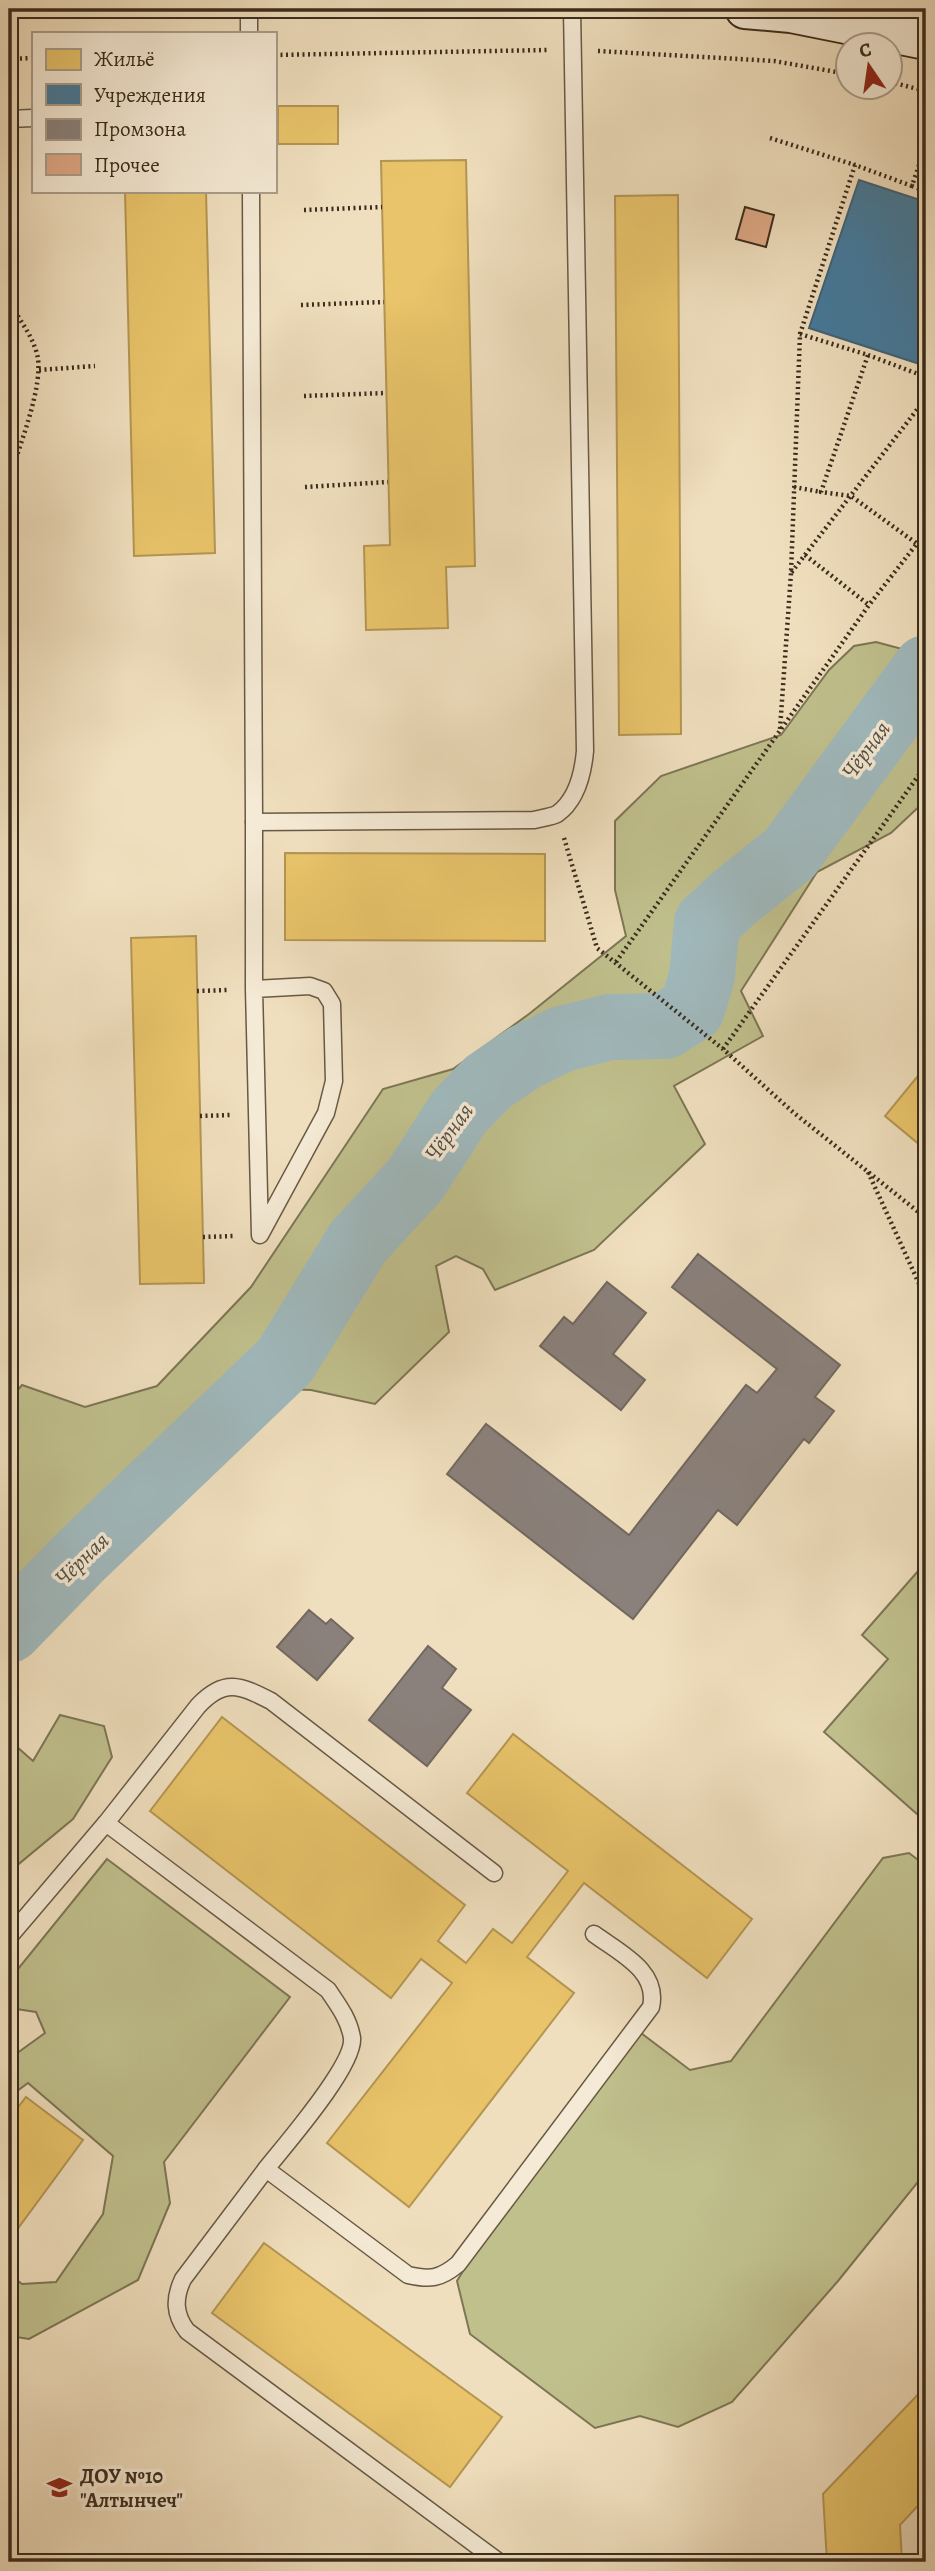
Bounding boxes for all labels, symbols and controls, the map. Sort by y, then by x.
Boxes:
legend [32,32,276,192]
north arrow [834,32,904,102]
text: С [857,36,874,64]
text: Жильё [94,45,155,73]
text: Учреждения [94,81,206,109]
text: Промзона [94,115,187,143]
text: Прочее [94,151,160,179]
water label: Чёрная [834,715,898,785]
water label: Чёрная [417,1097,481,1167]
water label: Чёрная [48,1525,116,1593]
place label: ДОУ №10 "Алтынчеч" [80,2462,183,2514]
school or university icon: ДОУ №10 "Алтынчеч" [46,2474,74,2502]

